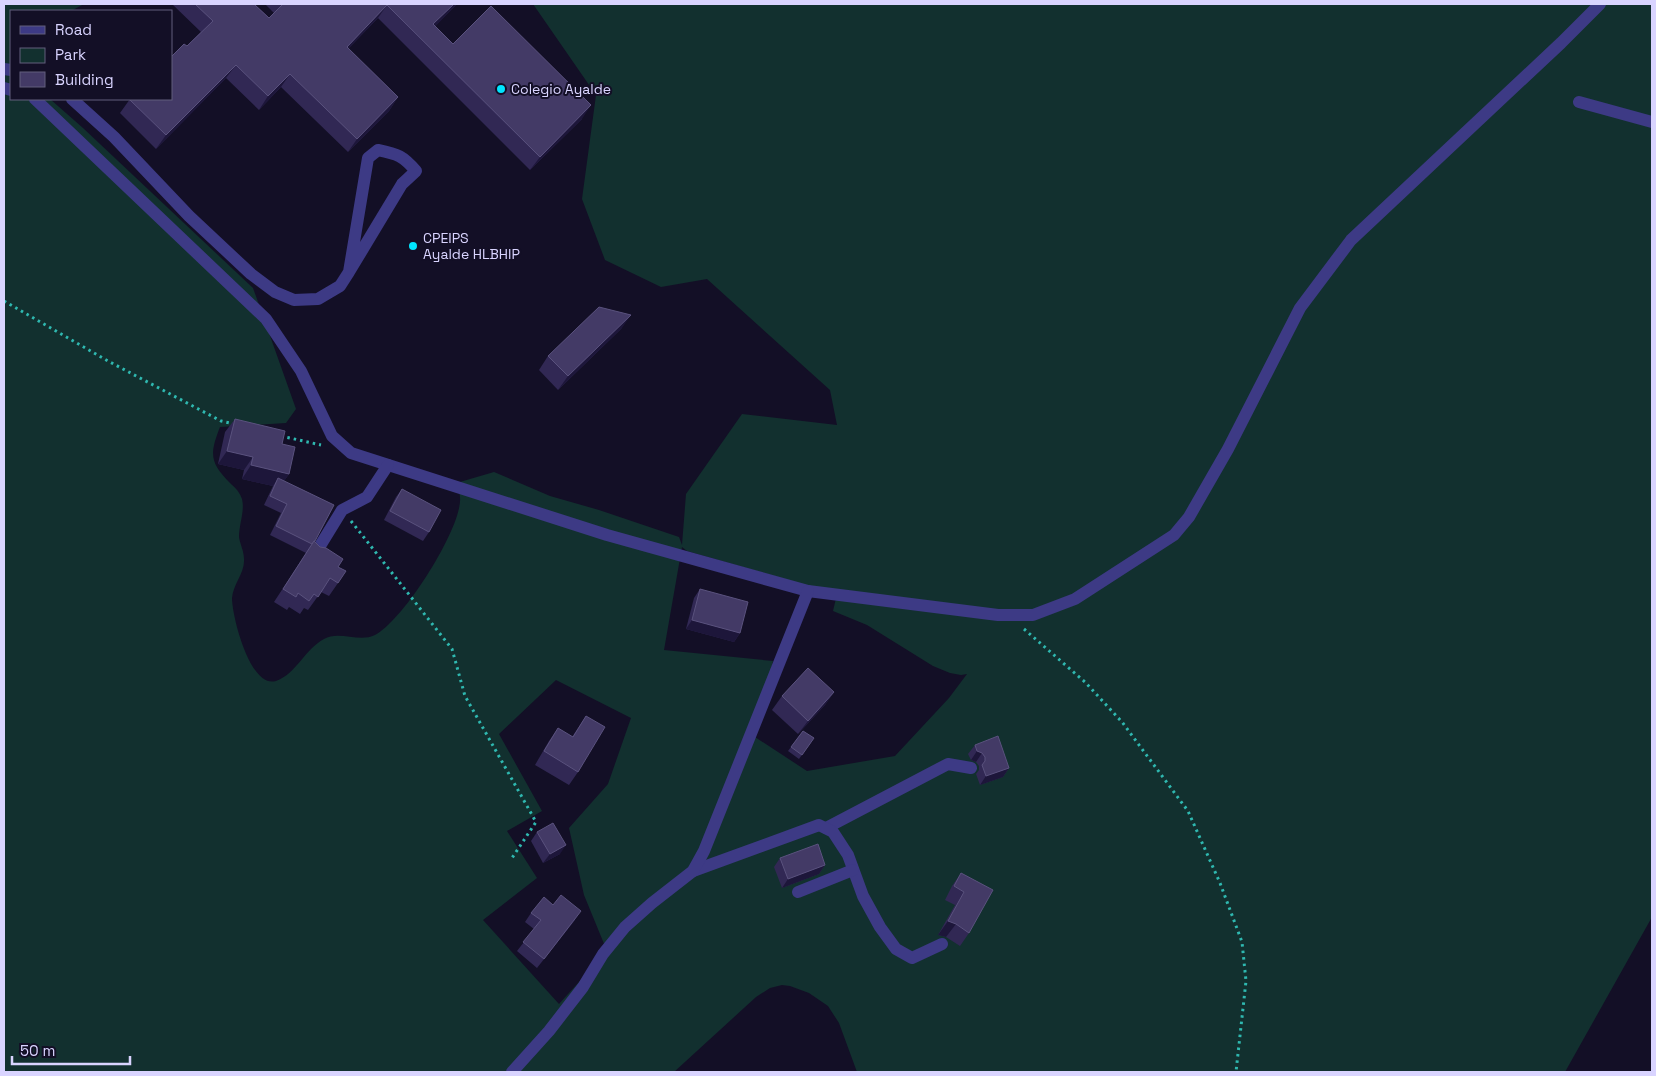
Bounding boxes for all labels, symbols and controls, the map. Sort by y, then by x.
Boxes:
legend [10,10,172,100]
text: Road [55,20,92,39]
text: Park [55,45,86,64]
text: Building [55,70,114,89]
place label: Colegio Ayalde [511,80,611,98]
marker: Colegio Ayalde [495,83,507,95]
place label: CPEIPS Ayalde HLBHIP [423,229,520,263]
marker: CPEIPS Ayalde HLBHIP [407,240,419,252]
scale bar [12,1034,130,1066]
text: 50 m [20,1041,55,1060]

